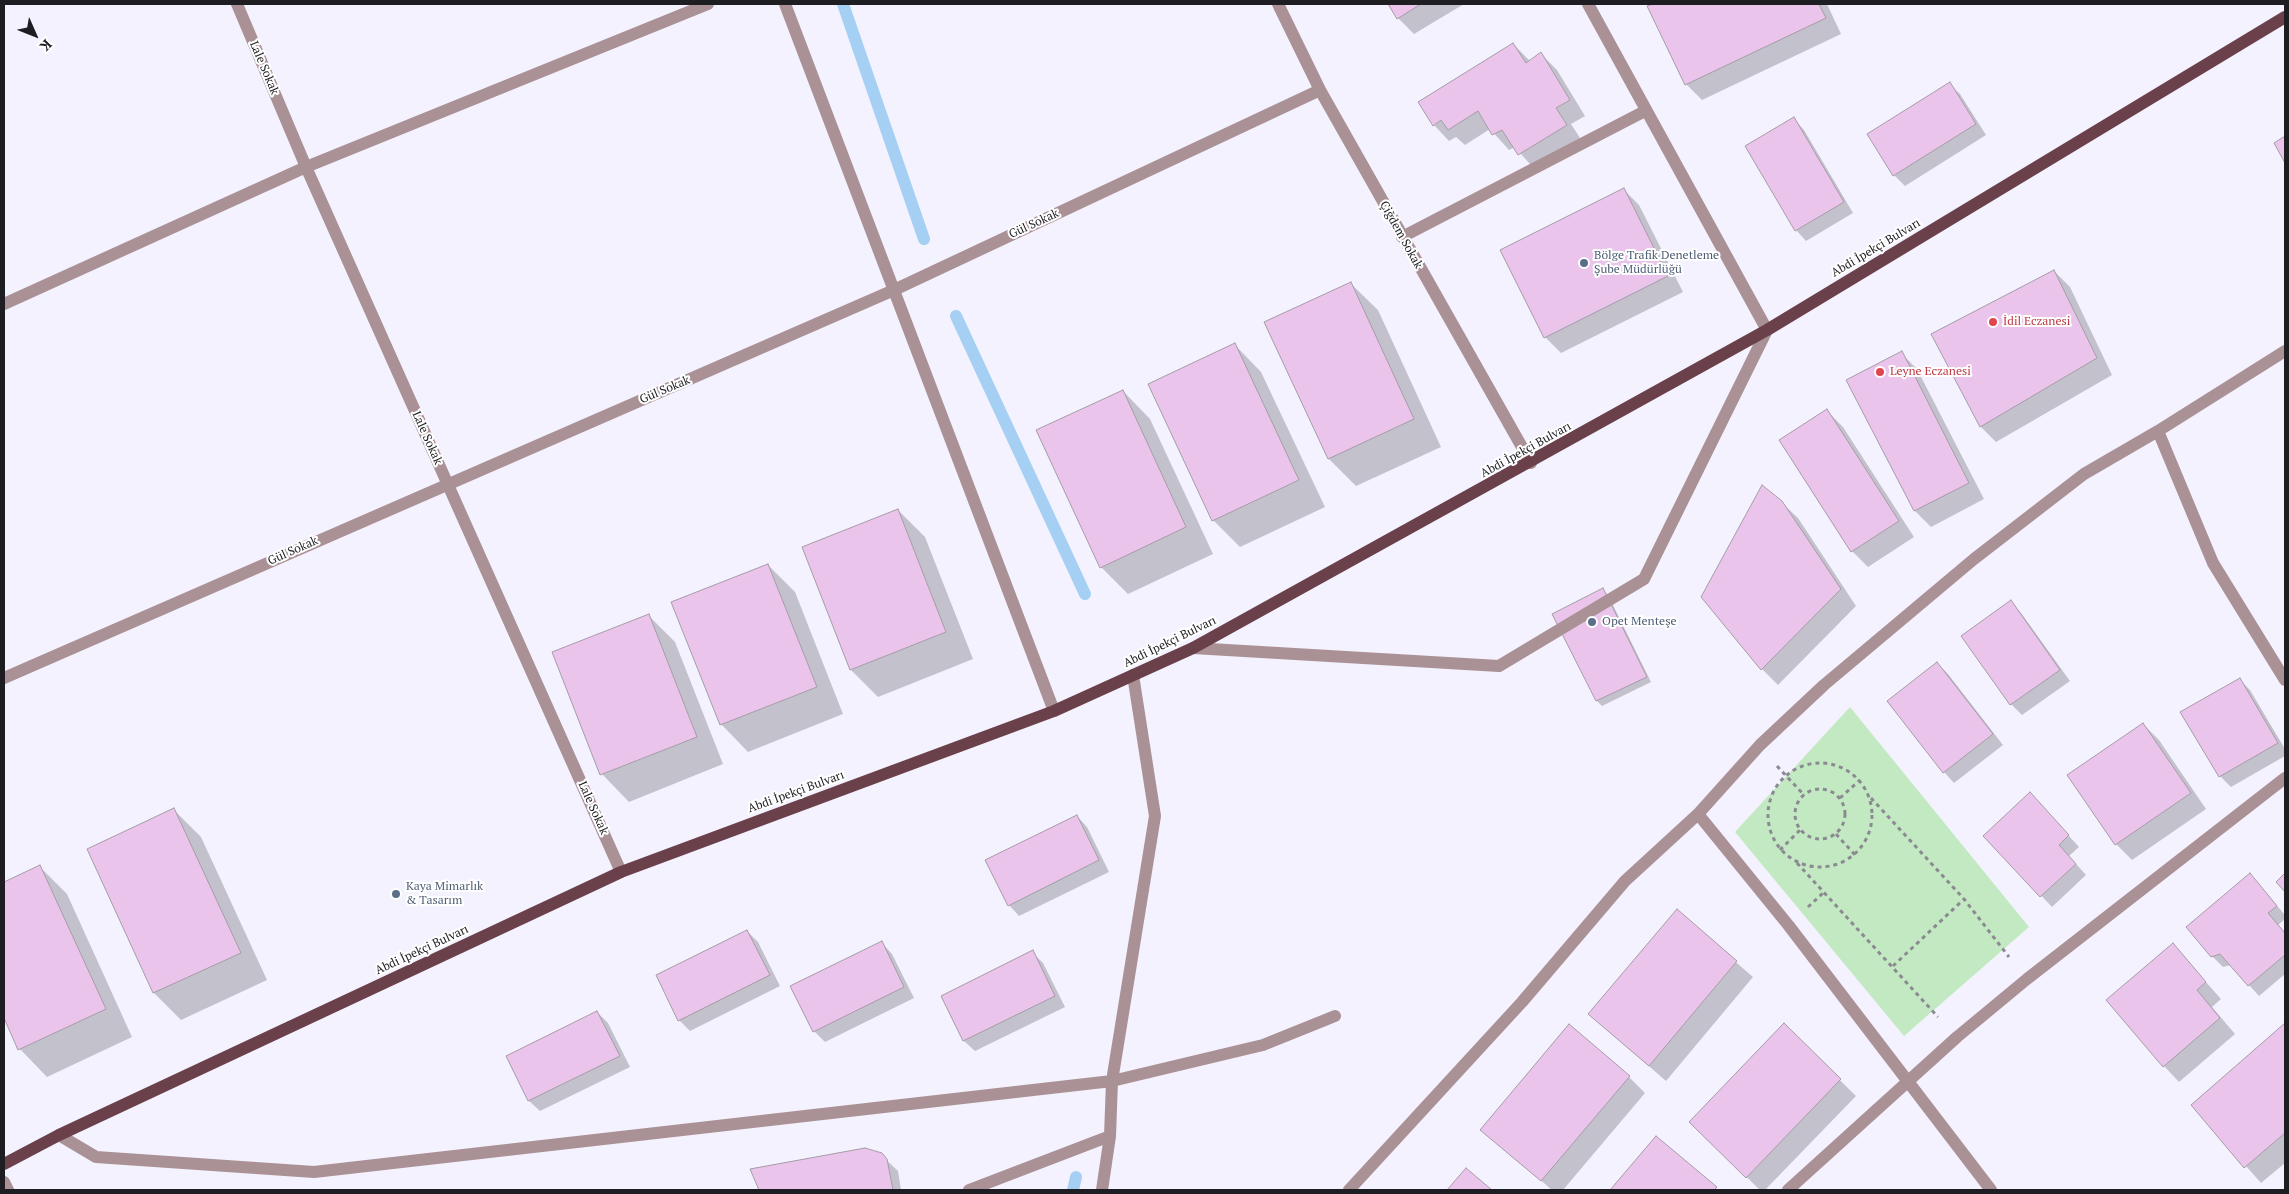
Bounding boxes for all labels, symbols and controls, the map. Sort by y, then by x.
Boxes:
north arrow [10,10,60,60]
text: K [36,36,56,56]
street label: Lale Sokak [246,39,282,97]
street label: Çiğdem Sokak [1376,199,1426,271]
street label: Gül Sokak [1007,206,1061,242]
street label: Abdi İpekçi Bulvarı [1829,216,1923,280]
place label: Bölge Trafik Denetleme Şube Müdürlüğü [1594,249,1719,277]
marker: Bölge Trafik Denetleme Şube Müdürlüğü [1578,257,1590,269]
place label: İdil Eczanesi [2003,315,2070,329]
marker: İdil Eczanesi [1987,316,1999,328]
place label: Leyne Eczanesi [1890,365,1971,379]
marker: Leyne Eczanesi [1874,366,1886,378]
street label: Gül Sokak [638,373,692,407]
street label: Lale Sokak [409,409,445,467]
street label: Abdi İpekçi Bulvarı [1478,419,1574,481]
street label: Gül Sokak [266,534,320,568]
street label: Abdi İpekçi Bulvarı [1121,613,1219,671]
place label: Opet Menteşe [1602,615,1677,629]
marker: Opet Menteşe [1586,616,1598,628]
street label: Abdi İpekçi Bulvarı [746,768,846,816]
street label: Lale Sokak [575,779,611,837]
place label: Kaya Mimarlık & Tasarım [406,880,483,908]
marker: Kaya Mimarlık & Tasarım [390,888,402,900]
street label: Abdi İpekçi Bulvarı [373,922,471,978]

